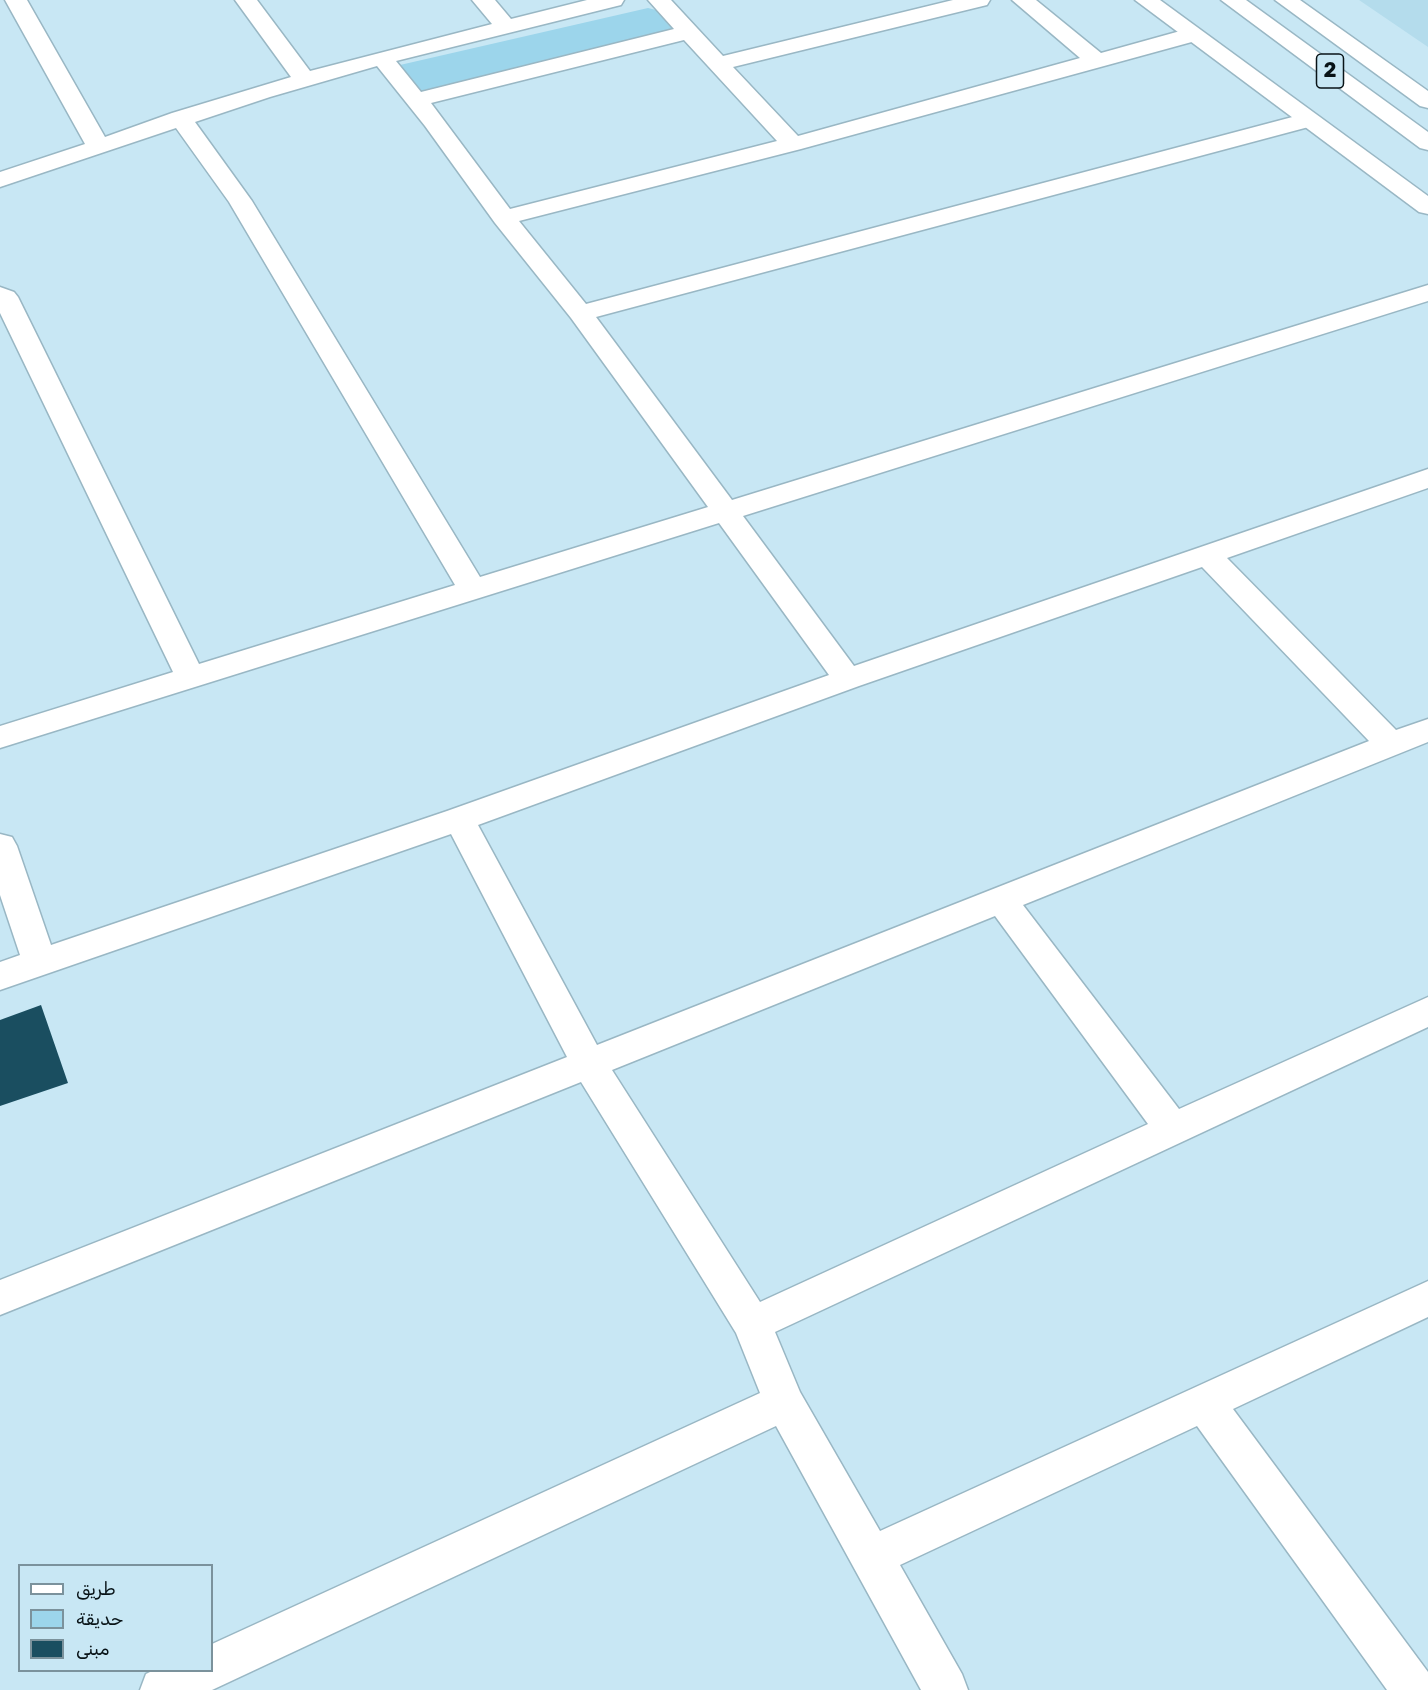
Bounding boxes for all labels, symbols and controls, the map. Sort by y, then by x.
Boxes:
road number: 2 [1316,54,1344,88]
legend [18,1564,213,1672]
text: طريق [76,1578,116,1600]
text: حديقة [76,1608,123,1630]
text: مبنى [76,1638,110,1660]

